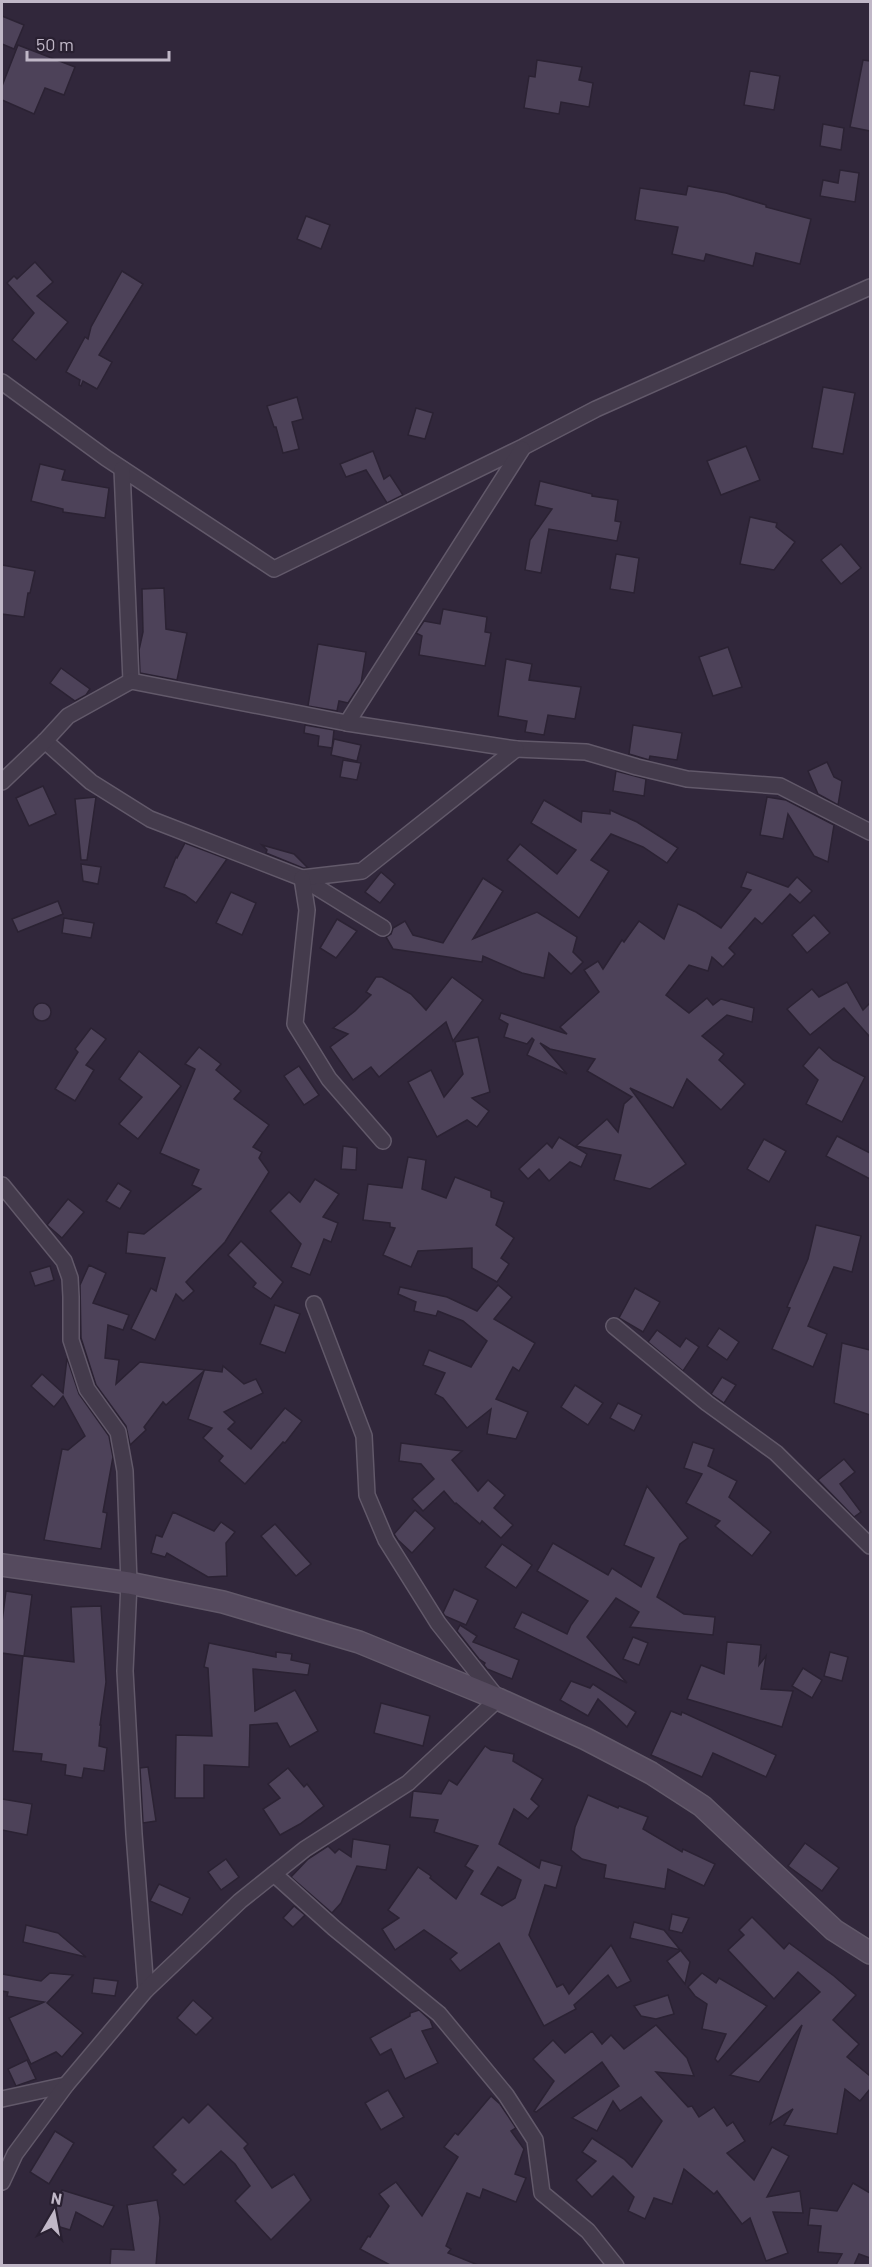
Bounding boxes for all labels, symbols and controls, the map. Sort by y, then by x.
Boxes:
scale bar [27,24,170,62]
text: 50 m [36,33,74,55]
north arrow [24,2183,84,2243]
text: N [50,2187,64,2208]

